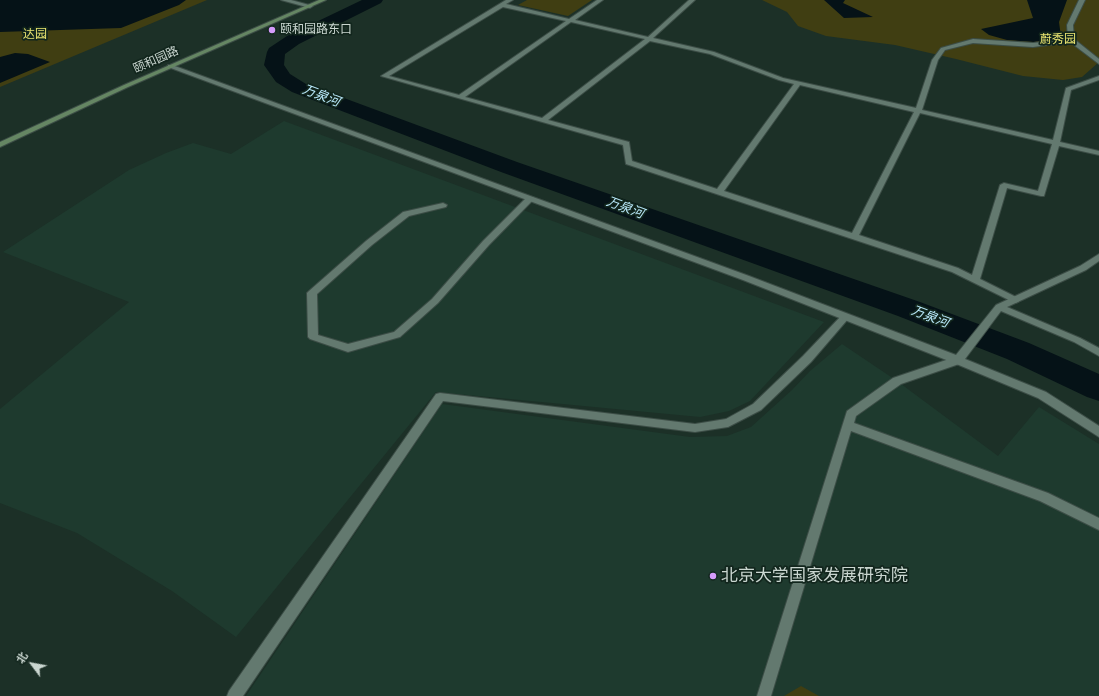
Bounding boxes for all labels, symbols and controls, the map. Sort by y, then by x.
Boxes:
place label: 颐和园路东口 [280,23,352,37]
marker: 颐和园路东口 [267,25,277,35]
park label: 达园 [23,28,47,42]
park label: 蔚秀园 [1040,33,1076,47]
street label: 颐和园路 [131,44,181,76]
water label: 万泉河 [300,82,342,110]
water label: 万泉河 [604,194,646,222]
water label: 万泉河 [909,303,951,331]
place label: 北京大学国家发展研究院 [721,566,908,586]
marker: 北京大学国家发展研究院 [708,571,718,581]
north arrow [12,644,52,684]
text: 北 [13,649,31,666]

